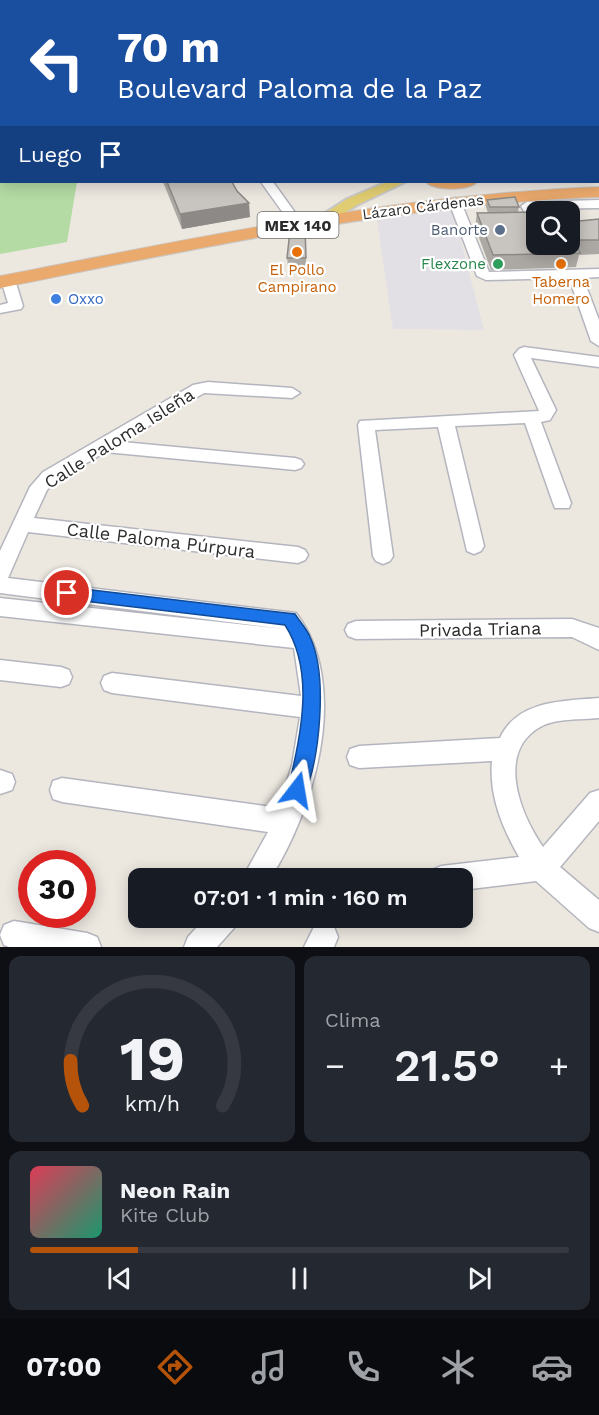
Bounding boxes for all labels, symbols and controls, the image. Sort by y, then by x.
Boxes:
text: 70 m [117,23,220,72]
icon: left [18,24,96,102]
text: Boulevard Paloma de la Paz [117,73,482,105]
icon: arrive [94,138,127,171]
text: Luego [18,142,82,167]
street label: Lázaro Cárdenas [361,191,485,223]
map controls [526,201,580,255]
button: search [526,201,580,255]
road number: MEX 140 [258,212,338,238]
place label: Banorte [431,221,488,239]
marker: Banorte [493,223,507,237]
marker: El Pollo Campirano [290,245,304,259]
place label: Flexzone [421,255,486,273]
marker: Flexzone [491,257,505,271]
marker: Taberna Homero [554,257,568,271]
place label: El Pollo Campirano [257,261,337,296]
place label: Taberna Homero [532,273,591,308]
place label: Oxxo [68,290,104,308]
marker: Oxxo [49,292,63,306]
street label: Calle Paloma Isleña [40,383,198,493]
street label: Calle Paloma Púrpura [66,518,256,562]
pin [41,567,92,618]
icon: arrive [50,576,83,609]
street label: Privada Triana [419,617,541,641]
position arrow [265,758,329,822]
speed limit sign: 30 [18,850,96,928]
text: 07:01 · 1 min · 160 m [193,885,408,910]
text: Clima [325,1008,381,1032]
text: 19 [119,1022,185,1095]
text: 21.5° [394,1039,500,1092]
text: − [325,1046,345,1085]
text: + [549,1046,569,1085]
text: km/h [124,1091,180,1116]
text: Neon Rain [120,1178,230,1203]
text: Kite Club [120,1203,210,1227]
icon: previous [103,1262,136,1295]
icon: pause [283,1262,316,1295]
icon: next [463,1262,496,1295]
icon: directions [154,1346,196,1388]
icon: music [248,1346,290,1388]
icon: phone [342,1346,384,1388]
icon: climate [437,1346,479,1388]
icon: car [531,1346,573,1388]
text: 07:00 [26,1351,102,1383]

